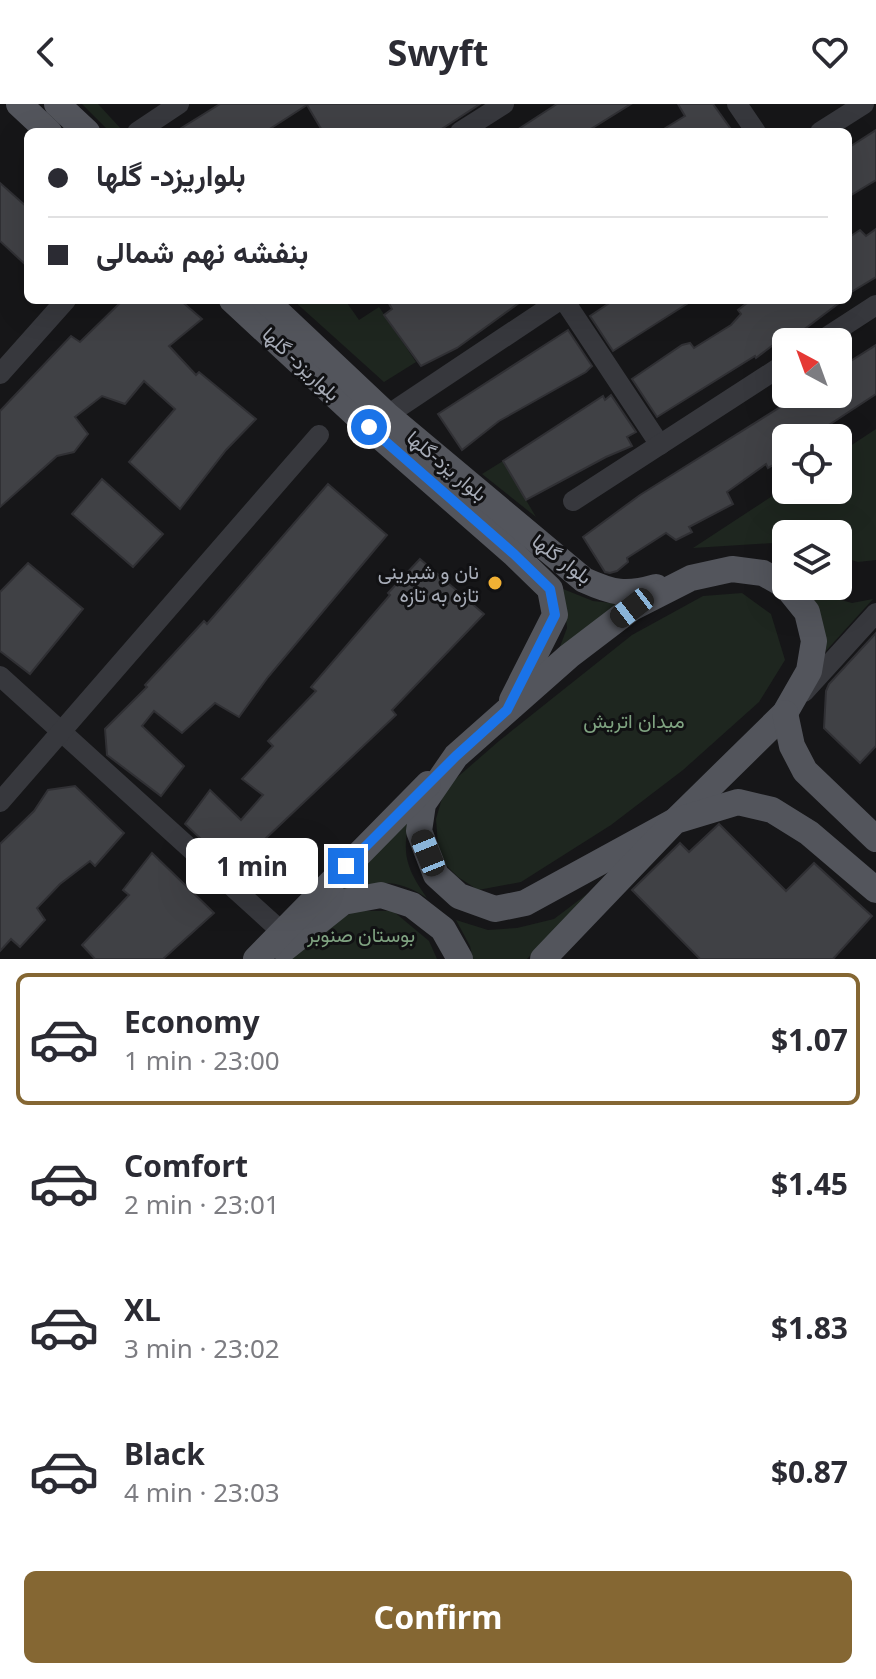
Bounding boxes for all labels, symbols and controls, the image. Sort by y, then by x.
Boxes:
text: Swyft [388,28,488,77]
icon: back [24,30,68,74]
icon: heart [808,30,852,74]
text: بلواریزد- گلها [96,154,246,195]
text: بنفشه نهم شمالی [96,231,308,272]
street label: بلواریزد- گلها [257,321,346,407]
north arrow [772,328,852,408]
map controls [772,328,852,600]
route start [351,409,387,445]
street label: بلوار یزد-گلها [401,424,493,507]
button: locate [772,424,852,504]
button: layers [772,520,852,600]
street label: بلوار گلها [527,527,598,590]
place label: نان و شیرینی تازه به تازه [378,558,479,608]
marker: نان و شیرینی تازه به تازه [486,574,504,592]
car [606,584,658,632]
park label: میدان اتریش [583,707,685,734]
car [408,826,448,880]
callout: 1 min [186,838,318,894]
text: 1 min [216,848,288,884]
route end [328,848,364,884]
park label: بوستان صنوبر [306,921,415,948]
text: Economy [124,1001,260,1042]
icon: car [28,1003,100,1075]
text: $1.07 [771,1019,848,1060]
text: 1 min · 23:00 [124,1042,280,1078]
text: Comfort [124,1145,248,1186]
icon: car [28,1147,100,1219]
text: $1.45 [771,1163,848,1204]
text: 2 min · 23:01 [124,1186,280,1222]
text: XL [124,1289,161,1330]
icon: car [28,1291,100,1363]
text: $1.83 [771,1307,848,1348]
text: 3 min · 23:02 [124,1330,280,1366]
text: Black [124,1433,205,1474]
icon: car [28,1435,100,1507]
text: $0.87 [771,1451,848,1492]
text: 4 min · 23:03 [124,1474,280,1510]
button: Confirm [24,1571,852,1663]

